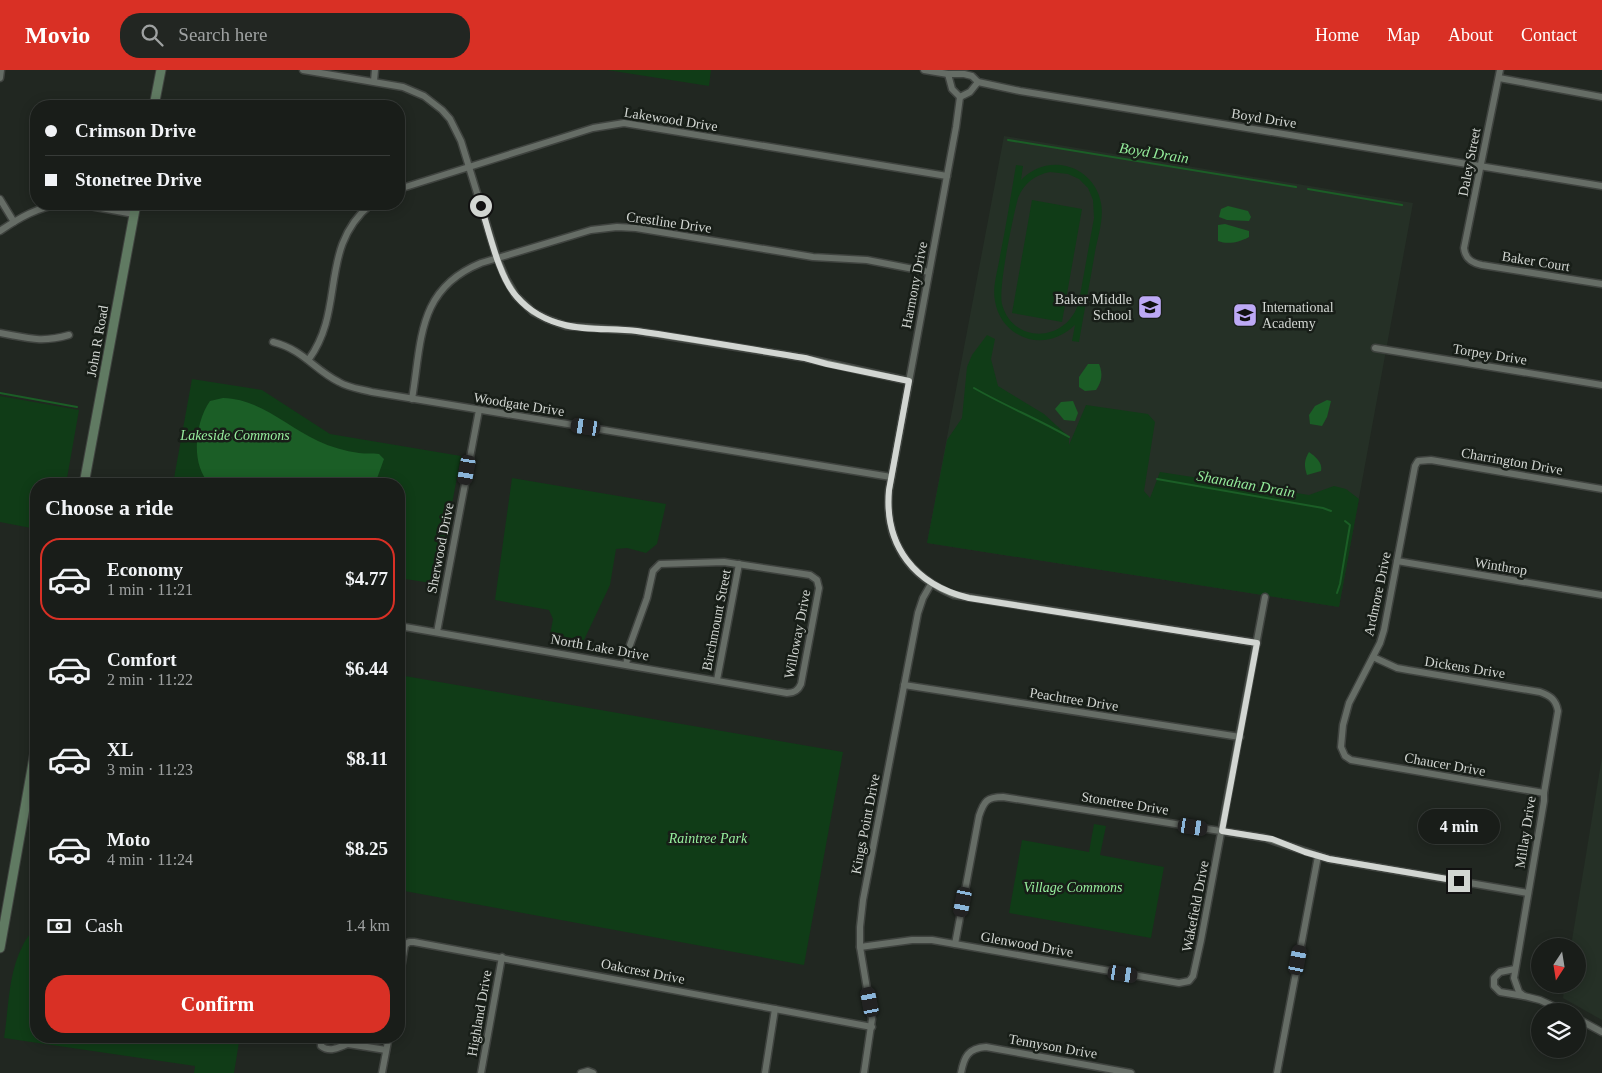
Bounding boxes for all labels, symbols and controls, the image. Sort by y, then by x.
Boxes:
search box [120,13,470,58]
icon: search [138,21,166,49]
text: Movio [25,22,90,48]
text: Search here [178,24,267,45]
text: Home [1315,25,1359,45]
text: Map [1387,25,1420,45]
text: About [1448,25,1493,45]
text: Contact [1521,25,1577,45]
street label: Lakewood Drive [623,105,719,134]
street label: Boyd Drive [1230,106,1298,131]
text: Crimson Drive [75,120,196,141]
street label: Daley Street [1455,126,1484,198]
water label: Boyd Drain [1118,140,1190,166]
text: Stonetree Drive [75,169,202,190]
route start [470,195,492,217]
street label: Crestline Drive [625,209,713,236]
street label: Harmony Drive [899,240,930,330]
street label: Baker Court [1501,249,1571,274]
place label: Baker Middle School [1055,292,1132,323]
school or university icon: Baker Middle School [1137,294,1163,320]
place label: International Academy [1262,300,1334,331]
school or university icon: International Academy [1232,302,1258,328]
street label: John R Road [84,304,111,378]
street label: Torpey Drive [1452,341,1528,368]
street label: Woodgate Drive [472,390,565,419]
car [570,417,601,437]
park label: Lakeside Commons [179,428,290,443]
street label: Charrington Drive [1460,445,1564,478]
car [457,454,476,486]
water label: Shanahan Drain [1196,467,1296,501]
text: Choose a ride [45,495,173,520]
street label: Sherwood Drive [424,501,457,595]
street label: Ardmore Drive [1361,551,1394,638]
street label: Winthrop [1474,555,1528,578]
icon: car [47,557,92,602]
text: Economy [107,559,183,580]
text: $4.77 [345,568,388,589]
street label: Birchmount Street [699,568,734,672]
text: 1 min · 11:21 [107,581,193,598]
street label: Willoway Drive [782,588,813,680]
street label: North Lake Drive [550,631,650,664]
icon: car [47,647,92,692]
text: Comfort [107,649,177,670]
street label: Dickens Drive [1424,654,1506,681]
text: $6.44 [345,658,388,679]
text: 2 min · 11:22 [107,671,193,688]
street label: Peachtree Drive [1028,685,1119,714]
icon: car [47,737,92,782]
text: XL [107,739,133,760]
text: $8.11 [346,748,388,769]
street label: Chaucer Drive [1403,750,1487,779]
text: 3 min · 11:23 [107,761,193,778]
street label: Kings Point Drive [848,773,883,876]
street label: Stonetree Drive [1080,789,1170,818]
street label: Millay Drive [1512,795,1539,869]
callout: 4 min [1418,808,1500,844]
car [1177,817,1208,837]
text: 4 min [1440,818,1478,835]
icon: car [47,827,92,872]
text: Moto [107,829,150,850]
park label: Raintree Park [668,831,748,846]
text: $8.25 [345,838,388,859]
text: 4 min · 11:24 [107,851,193,868]
street label: Wakefield Drive [1179,859,1212,953]
route end [1448,870,1470,892]
park label: Village Commons [1024,880,1123,895]
car [952,886,973,918]
icon: cash [45,912,73,940]
text: Cash [85,915,123,936]
text: 1.4 km [346,917,390,934]
street label: Glenwood Drive [979,929,1074,960]
north arrow [1531,938,1586,992]
map controls [1531,938,1586,1058]
car [1287,944,1308,976]
street label: Oakcrest Drive [600,956,686,987]
car [1107,964,1138,984]
street label: Highland Drive [465,969,494,1057]
button: Confirm [45,975,390,1033]
car [859,986,880,1018]
button: layers [1531,1003,1586,1058]
street label: Tennyson Drive [1007,1031,1098,1062]

